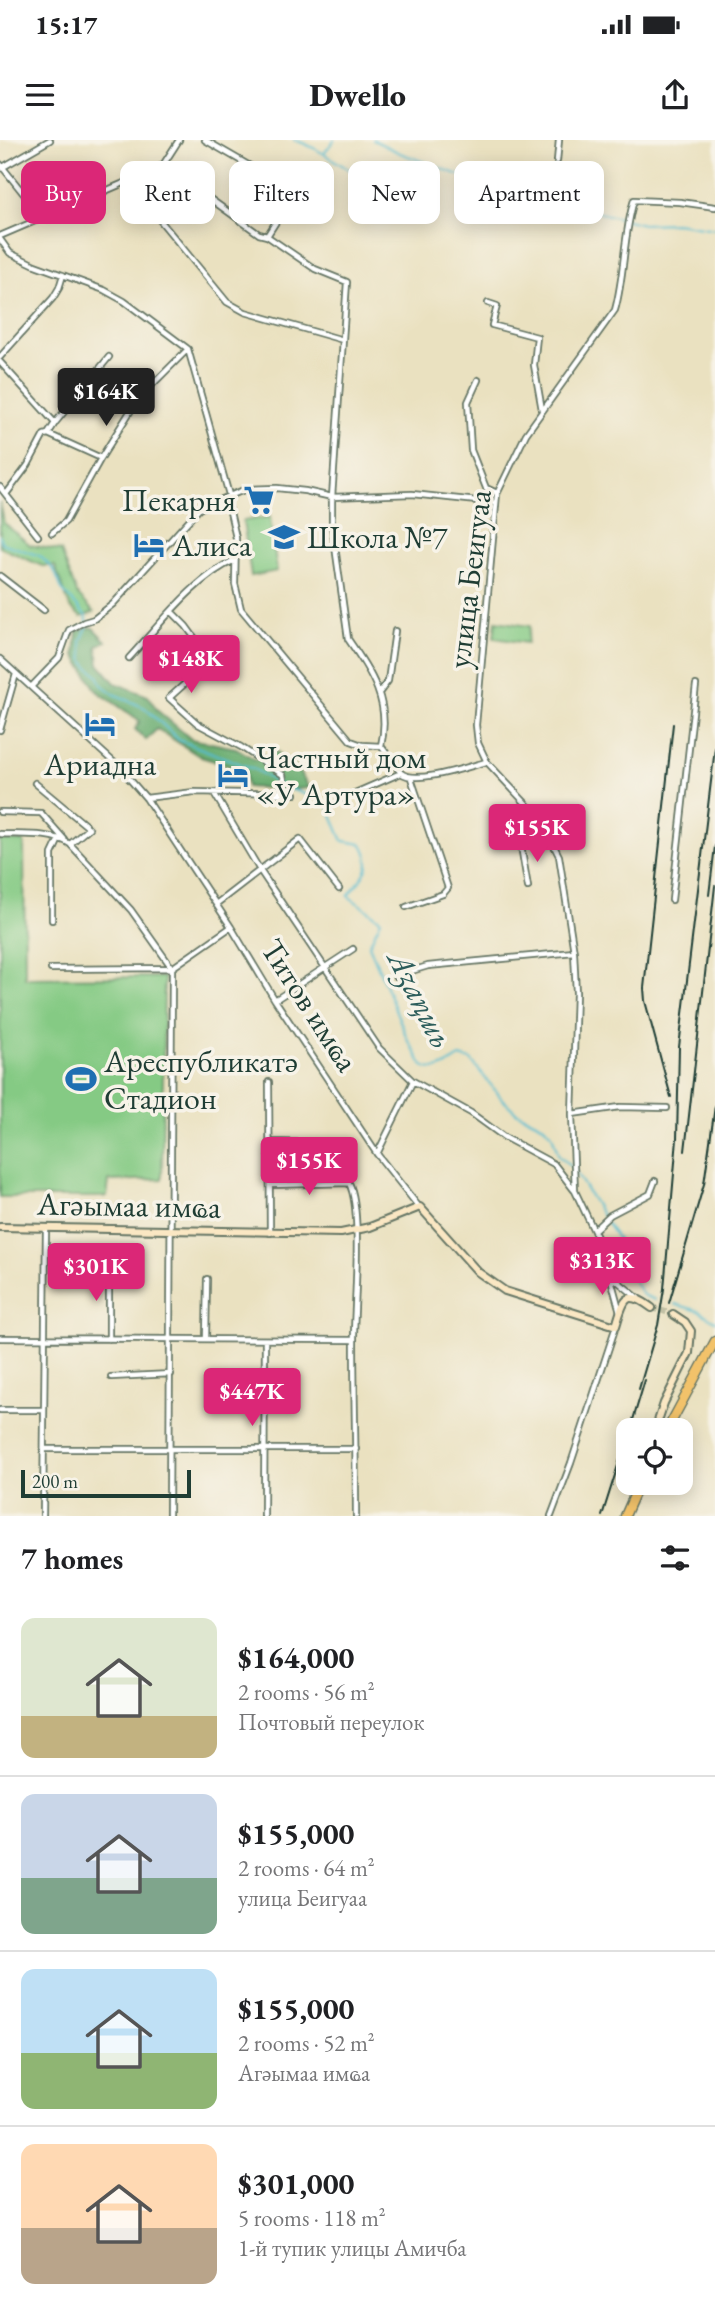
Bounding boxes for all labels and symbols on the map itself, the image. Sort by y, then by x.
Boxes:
pin: $164K [57,369,155,428]
place label: Пекарня [122,479,236,521]
supermarket icon: Пекарня [242,483,276,517]
street label: улица Беигуаа [437,487,501,671]
place label: Школа №7 [307,516,448,558]
school or university icon: Школа №7 [267,520,301,554]
place label: Алиса [171,524,252,566]
hotel icon: Алиса [132,528,166,562]
pin: $148K [142,636,240,695]
hotel icon: Ариадна [83,707,117,741]
place label: Частный дом «У Артура» [256,736,426,815]
place label: Ариадна [43,743,156,785]
hotel icon: Частный дом «У Артура» [216,758,250,792]
pin: $155K [488,804,586,864]
street label: Титов имҩа [251,931,369,1080]
water label: Аӡаԥшь [377,940,464,1055]
place label: Ареспубликатә Стадион [103,1040,298,1119]
sports icon: Ареспубликатә Стадион [64,1062,98,1096]
pin: $155K [260,1138,358,1197]
street label: Агәымаа имҩа [36,1182,222,1228]
pin: $313K [553,1238,651,1297]
pin: $301K [47,1244,145,1303]
pin: $447K [203,1368,301,1428]
scale bar [21,1467,191,1499]

